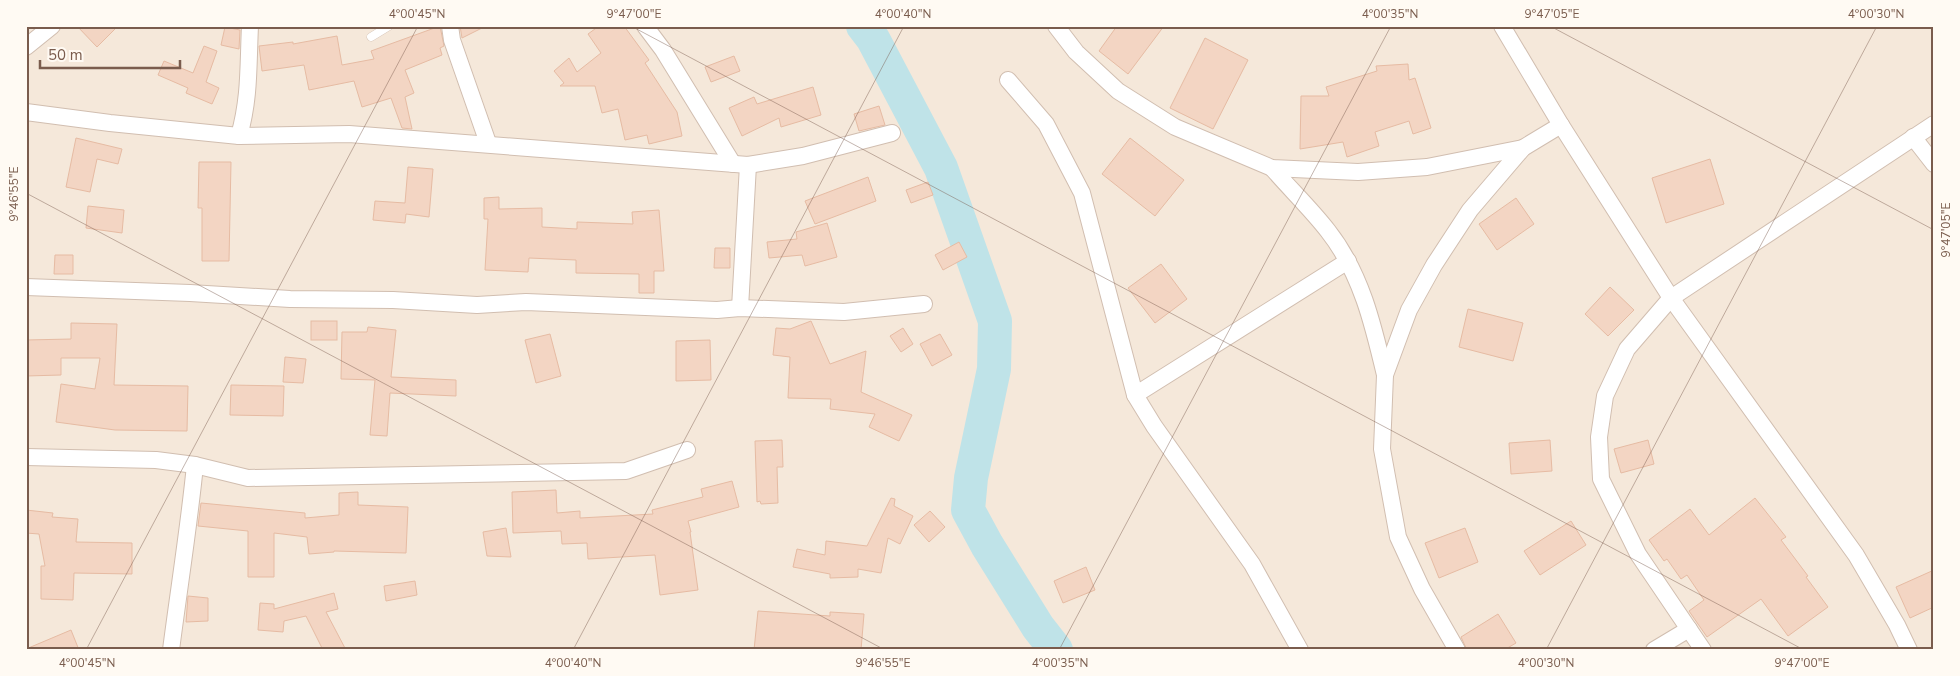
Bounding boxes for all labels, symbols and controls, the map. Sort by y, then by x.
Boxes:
text: 4°00'45"N [389,6,445,22]
text: 9°47'00"E [607,6,661,22]
text: 4°00'40"N [875,6,931,22]
text: 4°00'35"N [1362,6,1418,22]
text: 9°47'05"E [1525,6,1579,22]
text: 4°00'30"N [1848,6,1904,22]
scale bar [40,38,180,70]
text: 50 m [48,45,83,65]
text: 9°46'55"E [6,167,22,221]
text: 9°47'05"E [1938,203,1954,257]
text: 4°00'45"N [59,655,115,671]
text: 4°00'40"N [545,655,601,671]
text: 9°46'55"E [856,655,910,671]
text: 4°00'35"N [1032,655,1088,671]
text: 4°00'30"N [1518,655,1574,671]
text: 9°47'00"E [1775,655,1829,671]

